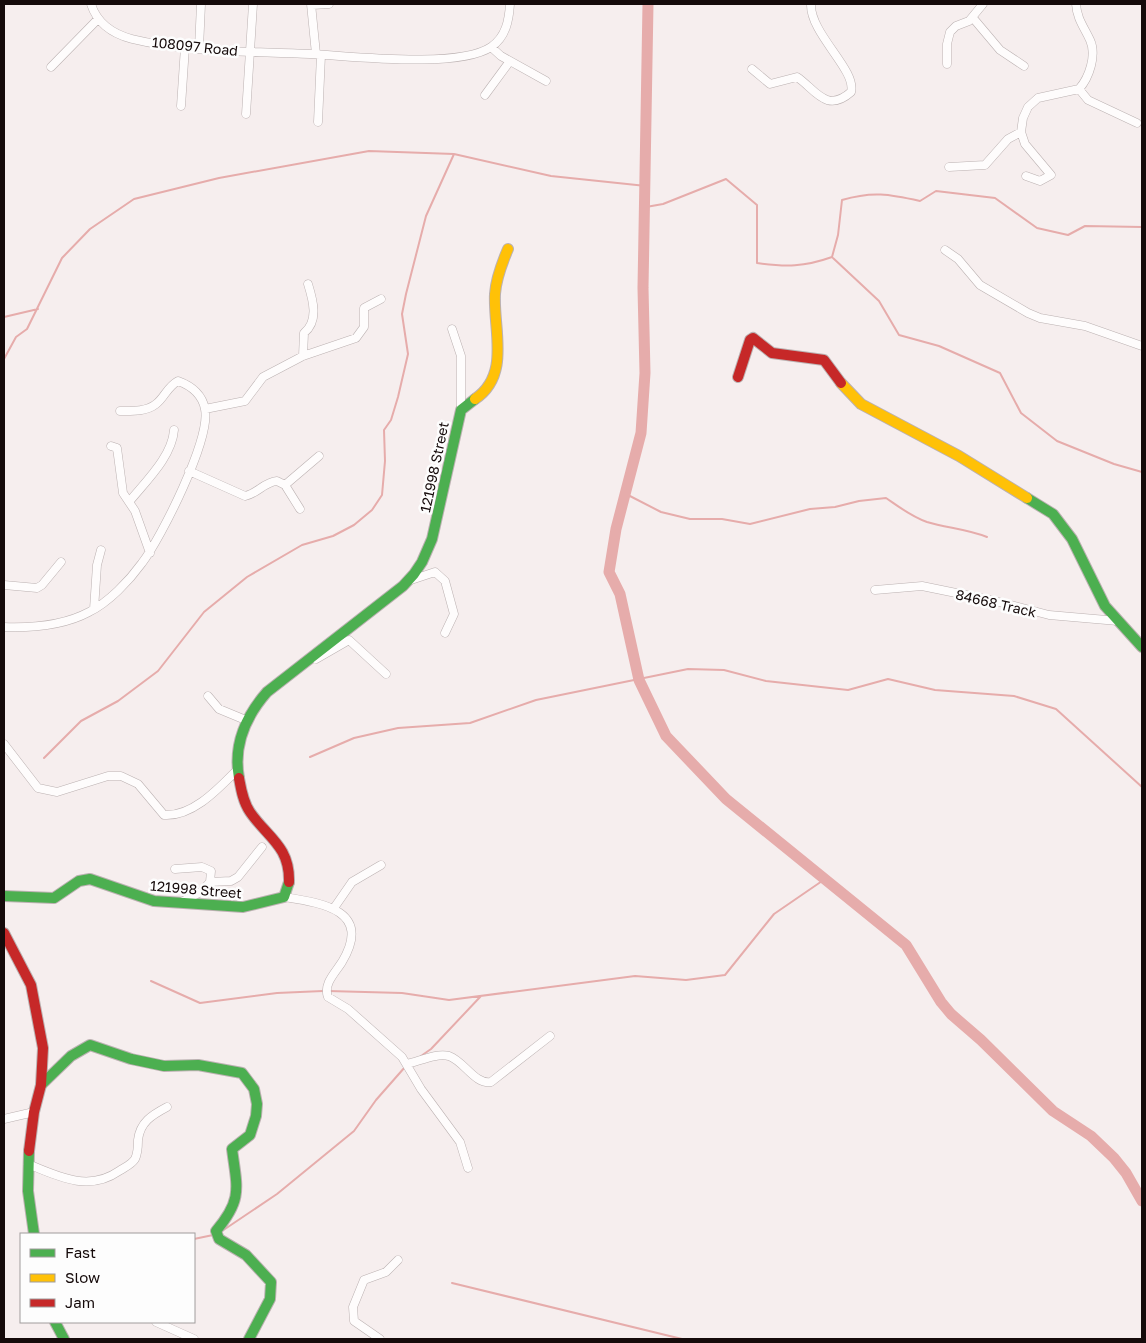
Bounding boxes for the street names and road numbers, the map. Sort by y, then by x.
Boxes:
street label: 108097 Road [151,33,239,59]
street label: 121998 Street [416,420,452,514]
street label: 84668 Track [954,585,1038,621]
street label: 121998 Street [149,877,243,901]

